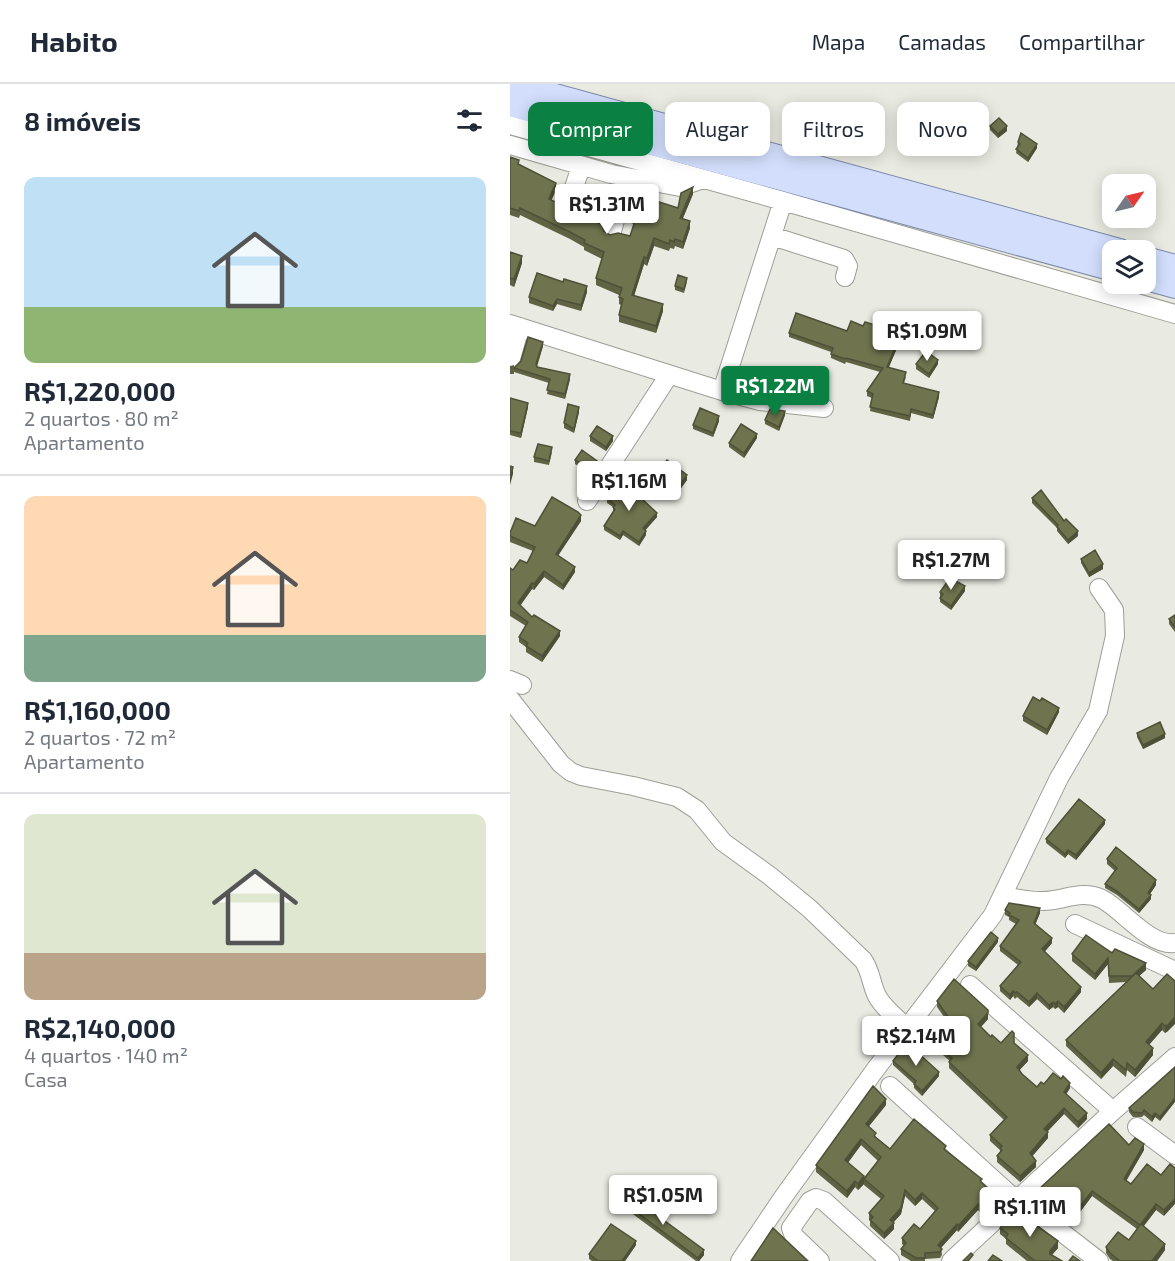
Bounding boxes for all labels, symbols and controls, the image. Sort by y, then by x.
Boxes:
text: Habito [30,24,118,58]
text: Mapa [812,29,865,54]
text: Camadas [898,29,986,54]
text: Compartilhar [1019,29,1145,54]
chip: Comprar [528,102,653,156]
chip: Alugar [665,102,770,156]
chip: Filtros [782,102,885,156]
chip: Novo [897,102,989,156]
icon: filters [453,104,486,137]
text: 8 imóveis [24,105,141,136]
north arrow [1102,174,1156,228]
map controls [1102,174,1156,294]
pin: R$1.31M [552,184,662,235]
text: R$1.31M [569,191,645,215]
icon: home [201,216,309,324]
button: layers [1102,240,1156,294]
pin: R$1.09M [872,311,982,362]
text: R$1.09M [887,318,967,342]
pin: R$1.22M [720,366,830,417]
text: R$1.22M [735,373,815,397]
text: R$1,220,000 [24,375,176,406]
text: 2 quartos · 80 m² [24,406,179,430]
text: Apartamento [24,430,145,454]
pin: R$1.16M [574,461,684,512]
text: R$1.16M [591,468,667,492]
icon: home [201,535,309,643]
pin: R$1.27M [896,540,1006,591]
text: R$1.27M [912,547,990,571]
text: R$1,160,000 [24,694,171,725]
text: 2 quartos · 72 m² [24,725,176,749]
text: Apartamento [24,749,145,773]
icon: home [201,853,309,961]
text: R$2,140,000 [24,1012,176,1043]
pin: R$2.14M [861,1016,971,1067]
text: R$2.14M [876,1023,956,1047]
text: 4 quartos · 140 m² [24,1043,188,1067]
text: Casa [24,1067,68,1091]
pin: R$1.05M [608,1175,718,1226]
text: R$1.05M [623,1182,703,1206]
pin: R$1.11M [975,1187,1085,1238]
text: R$1.11M [994,1194,1066,1218]

